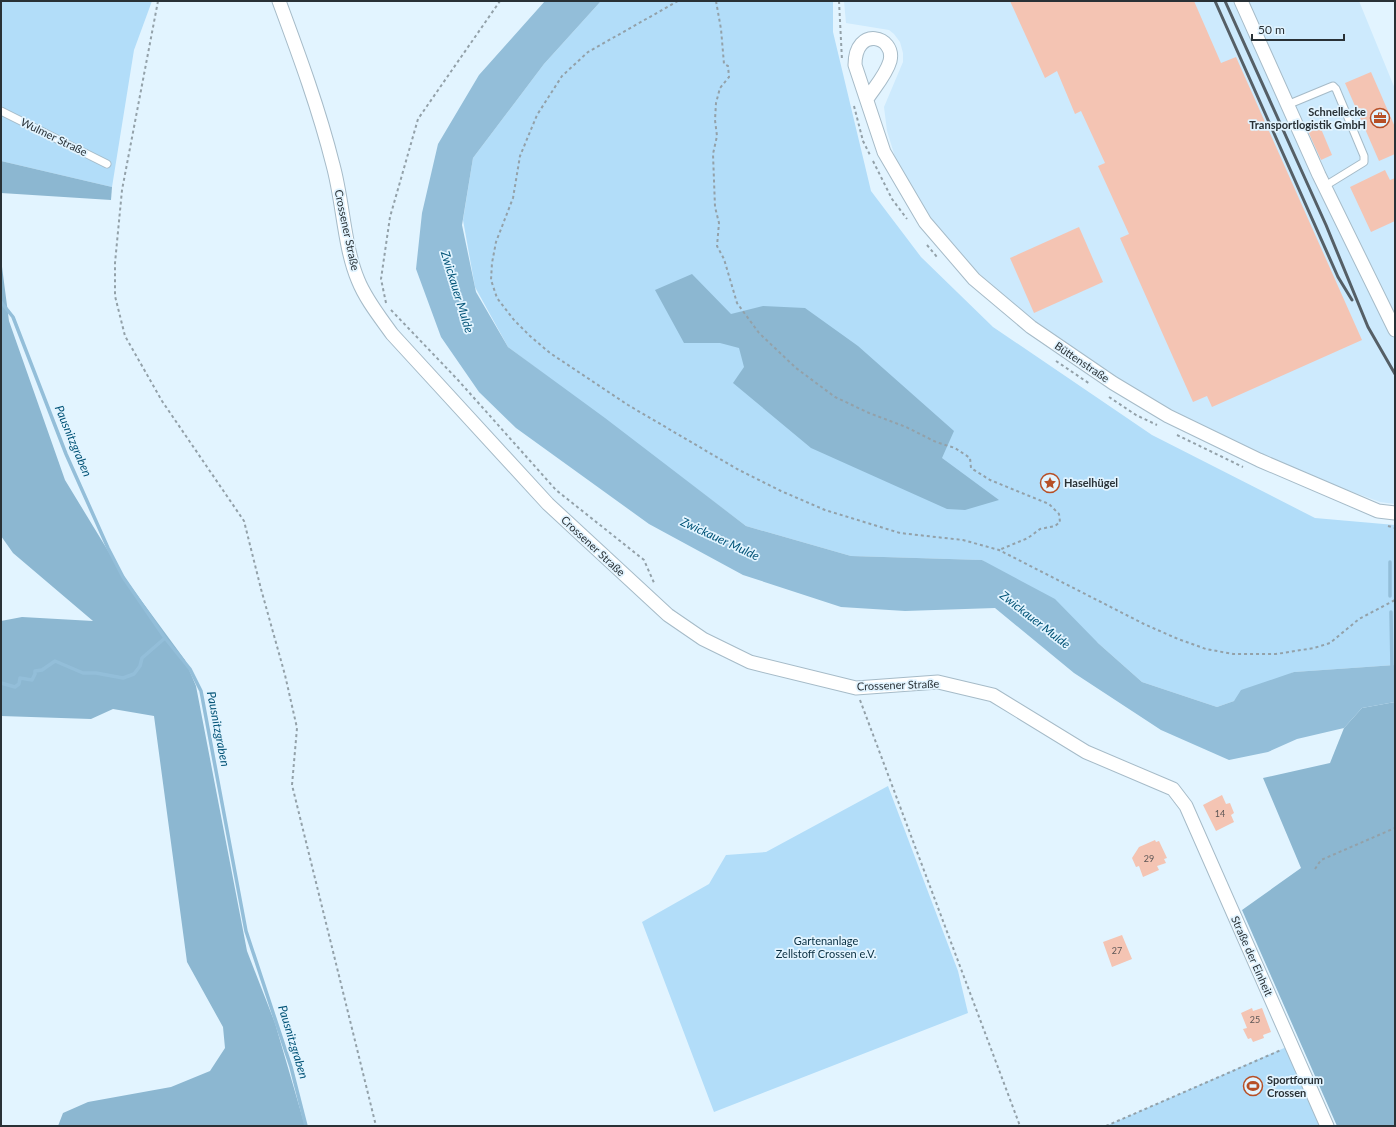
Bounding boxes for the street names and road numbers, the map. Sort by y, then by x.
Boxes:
street label: Wulmer Straße [19,115,90,158]
street label: Crossener Straße [333,188,362,272]
street label: Büttenstraße [1053,339,1112,385]
street label: Crossener Straße [559,513,628,579]
street label: Crossener Straße [857,677,940,692]
street label: Straße der Einheit [1229,914,1276,998]

